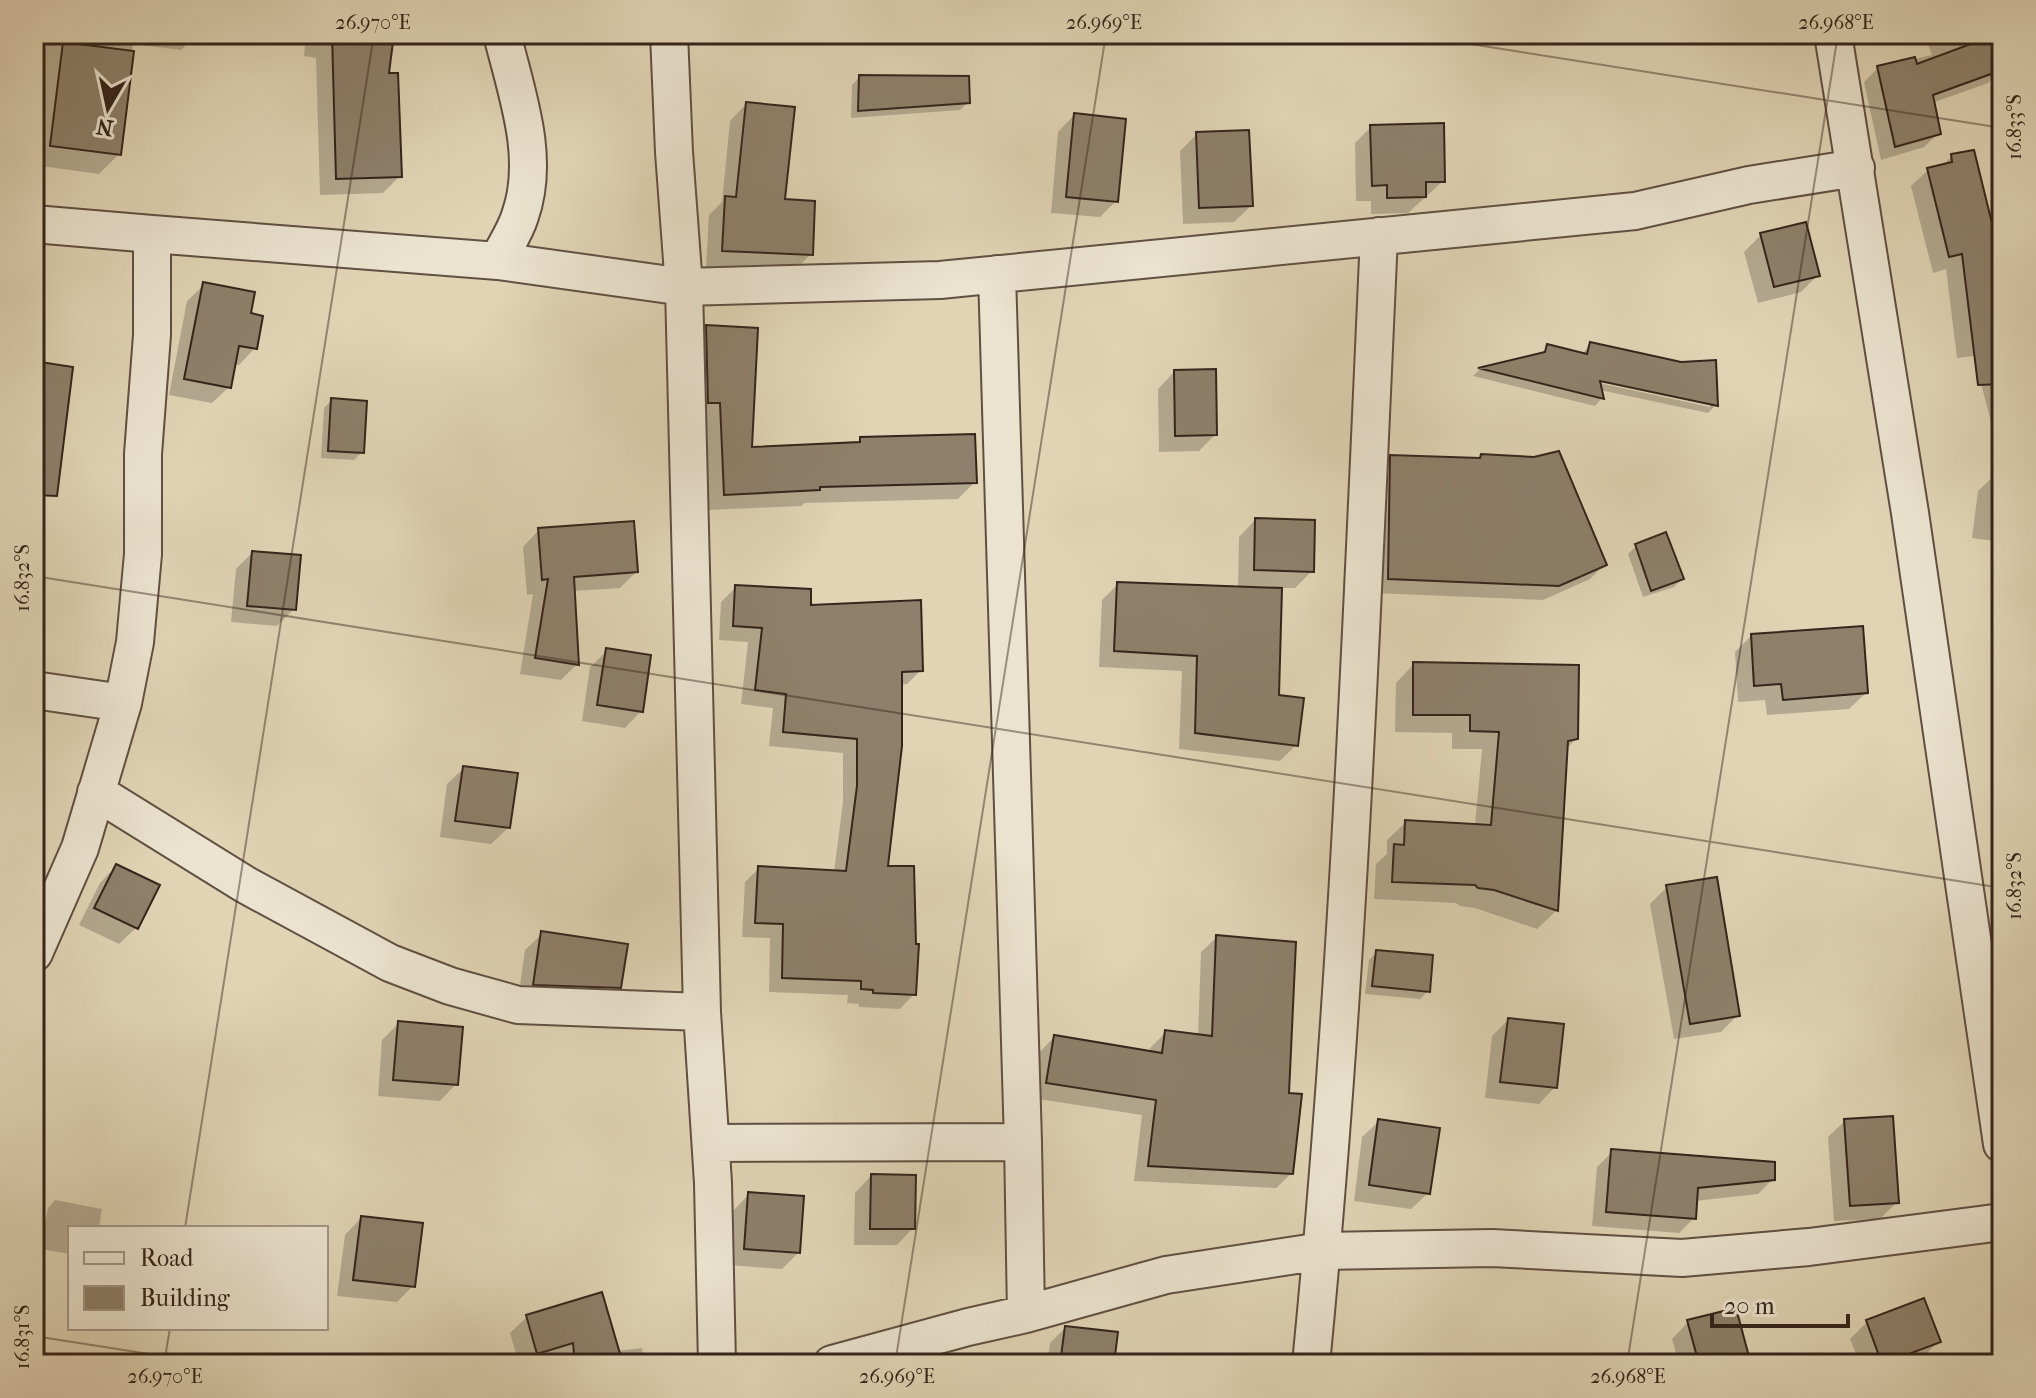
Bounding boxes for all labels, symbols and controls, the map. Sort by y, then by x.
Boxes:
text: 26.970°E [335,11,411,34]
text: 26.969°E [1066,11,1142,34]
text: 26.968°E [1798,11,1874,34]
north arrow [68,68,148,148]
text: 16.833°S [2003,94,2026,160]
text: N [94,113,115,141]
text: 16.832°S [11,544,34,612]
text: 16.832°S [2003,852,2026,920]
legend [68,1226,328,1330]
text: Road [140,1244,194,1272]
scale bar [1712,1278,1848,1328]
text: Building [140,1284,231,1312]
text: 20 m [1724,1292,1775,1320]
text: 16.831°S [11,1305,34,1369]
text: 26.970°E [127,1365,203,1388]
text: 26.969°E [859,1365,935,1388]
text: 26.968°E [1590,1365,1666,1388]

